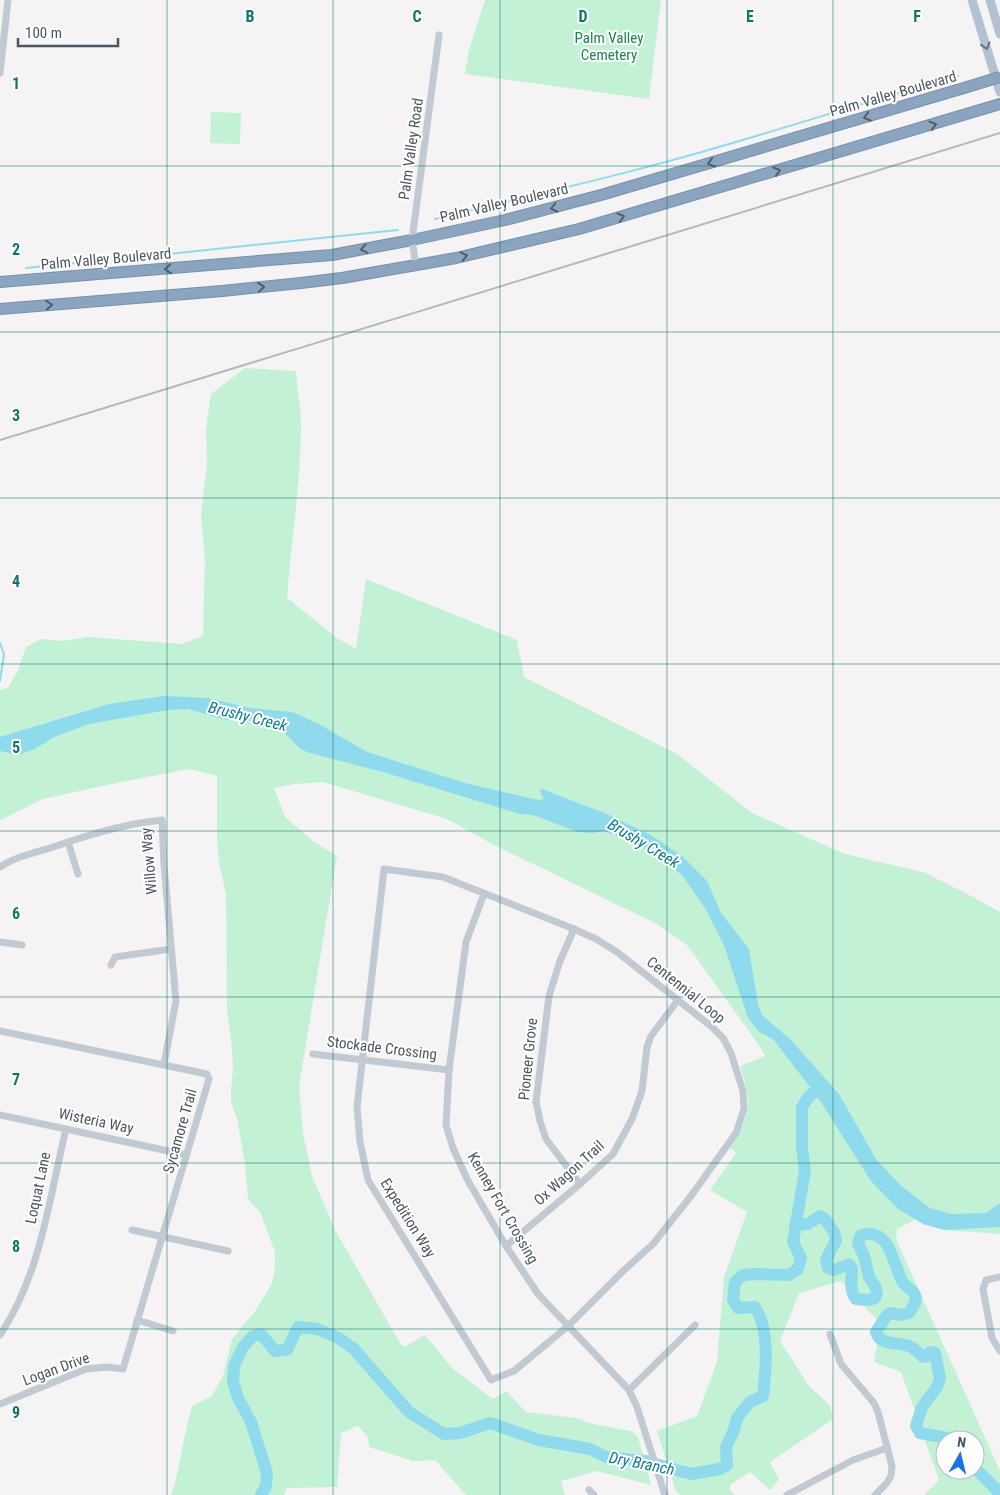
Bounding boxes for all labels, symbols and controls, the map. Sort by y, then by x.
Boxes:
text: B [246,7,255,26]
text: C [412,7,422,26]
text: D [578,7,588,26]
text: E [746,7,754,26]
text: F [913,7,921,26]
scale bar [18,15,118,47]
text: 100 m [25,24,62,42]
park label: Palm Valley Cemetery [575,29,643,64]
one-way arrow [981,41,991,49]
street label: Palm Valley Boulevard [828,67,958,121]
text: 1 [12,74,20,93]
street label: Palm Valley Road [395,97,427,201]
one-way arrow [864,111,872,121]
one-way arrow [928,120,937,130]
one-way arrow [708,158,716,168]
one-way arrow [773,167,781,177]
street label: Palm Valley Boulevard [438,179,570,227]
one-way arrow [550,202,559,213]
one-way arrow [617,212,625,222]
text: 2 [12,240,20,259]
street label: Palm Valley Boulevard [40,244,172,274]
one-way arrow [360,244,368,254]
one-way arrow [459,251,468,262]
one-way arrow [164,263,172,274]
one-way arrow [257,282,265,293]
one-way arrow [45,300,53,311]
text: 3 [12,406,20,425]
text: 4 [12,572,20,591]
water label: Brushy Creek [207,698,290,736]
text: 5 [12,738,20,757]
water label: Brushy Creek [604,815,684,873]
street label: Willow Way [137,827,161,895]
text: 6 [12,904,20,923]
street label: Centennial Loop [643,953,729,1027]
street label: Pioneer Grove [515,1017,541,1101]
street label: Stockade Crossing [326,1032,438,1064]
text: 7 [12,1070,20,1089]
street label: Sycamore Trail [159,1087,201,1175]
street label: Wisteria Way [57,1104,135,1138]
street label: Ox Wagon Trail [530,1137,608,1209]
street label: Kenney Fort Crossing [464,1149,542,1267]
street label: Loquat Lane [22,1150,54,1226]
street label: Expedition Way [377,1175,439,1261]
text: 8 [12,1237,20,1256]
street label: Logan Drive [20,1349,92,1389]
text: 9 [12,1403,20,1422]
north arrow [935,1430,985,1480]
text: N [956,1434,967,1451]
water label: Dry Branch [608,1448,676,1479]

